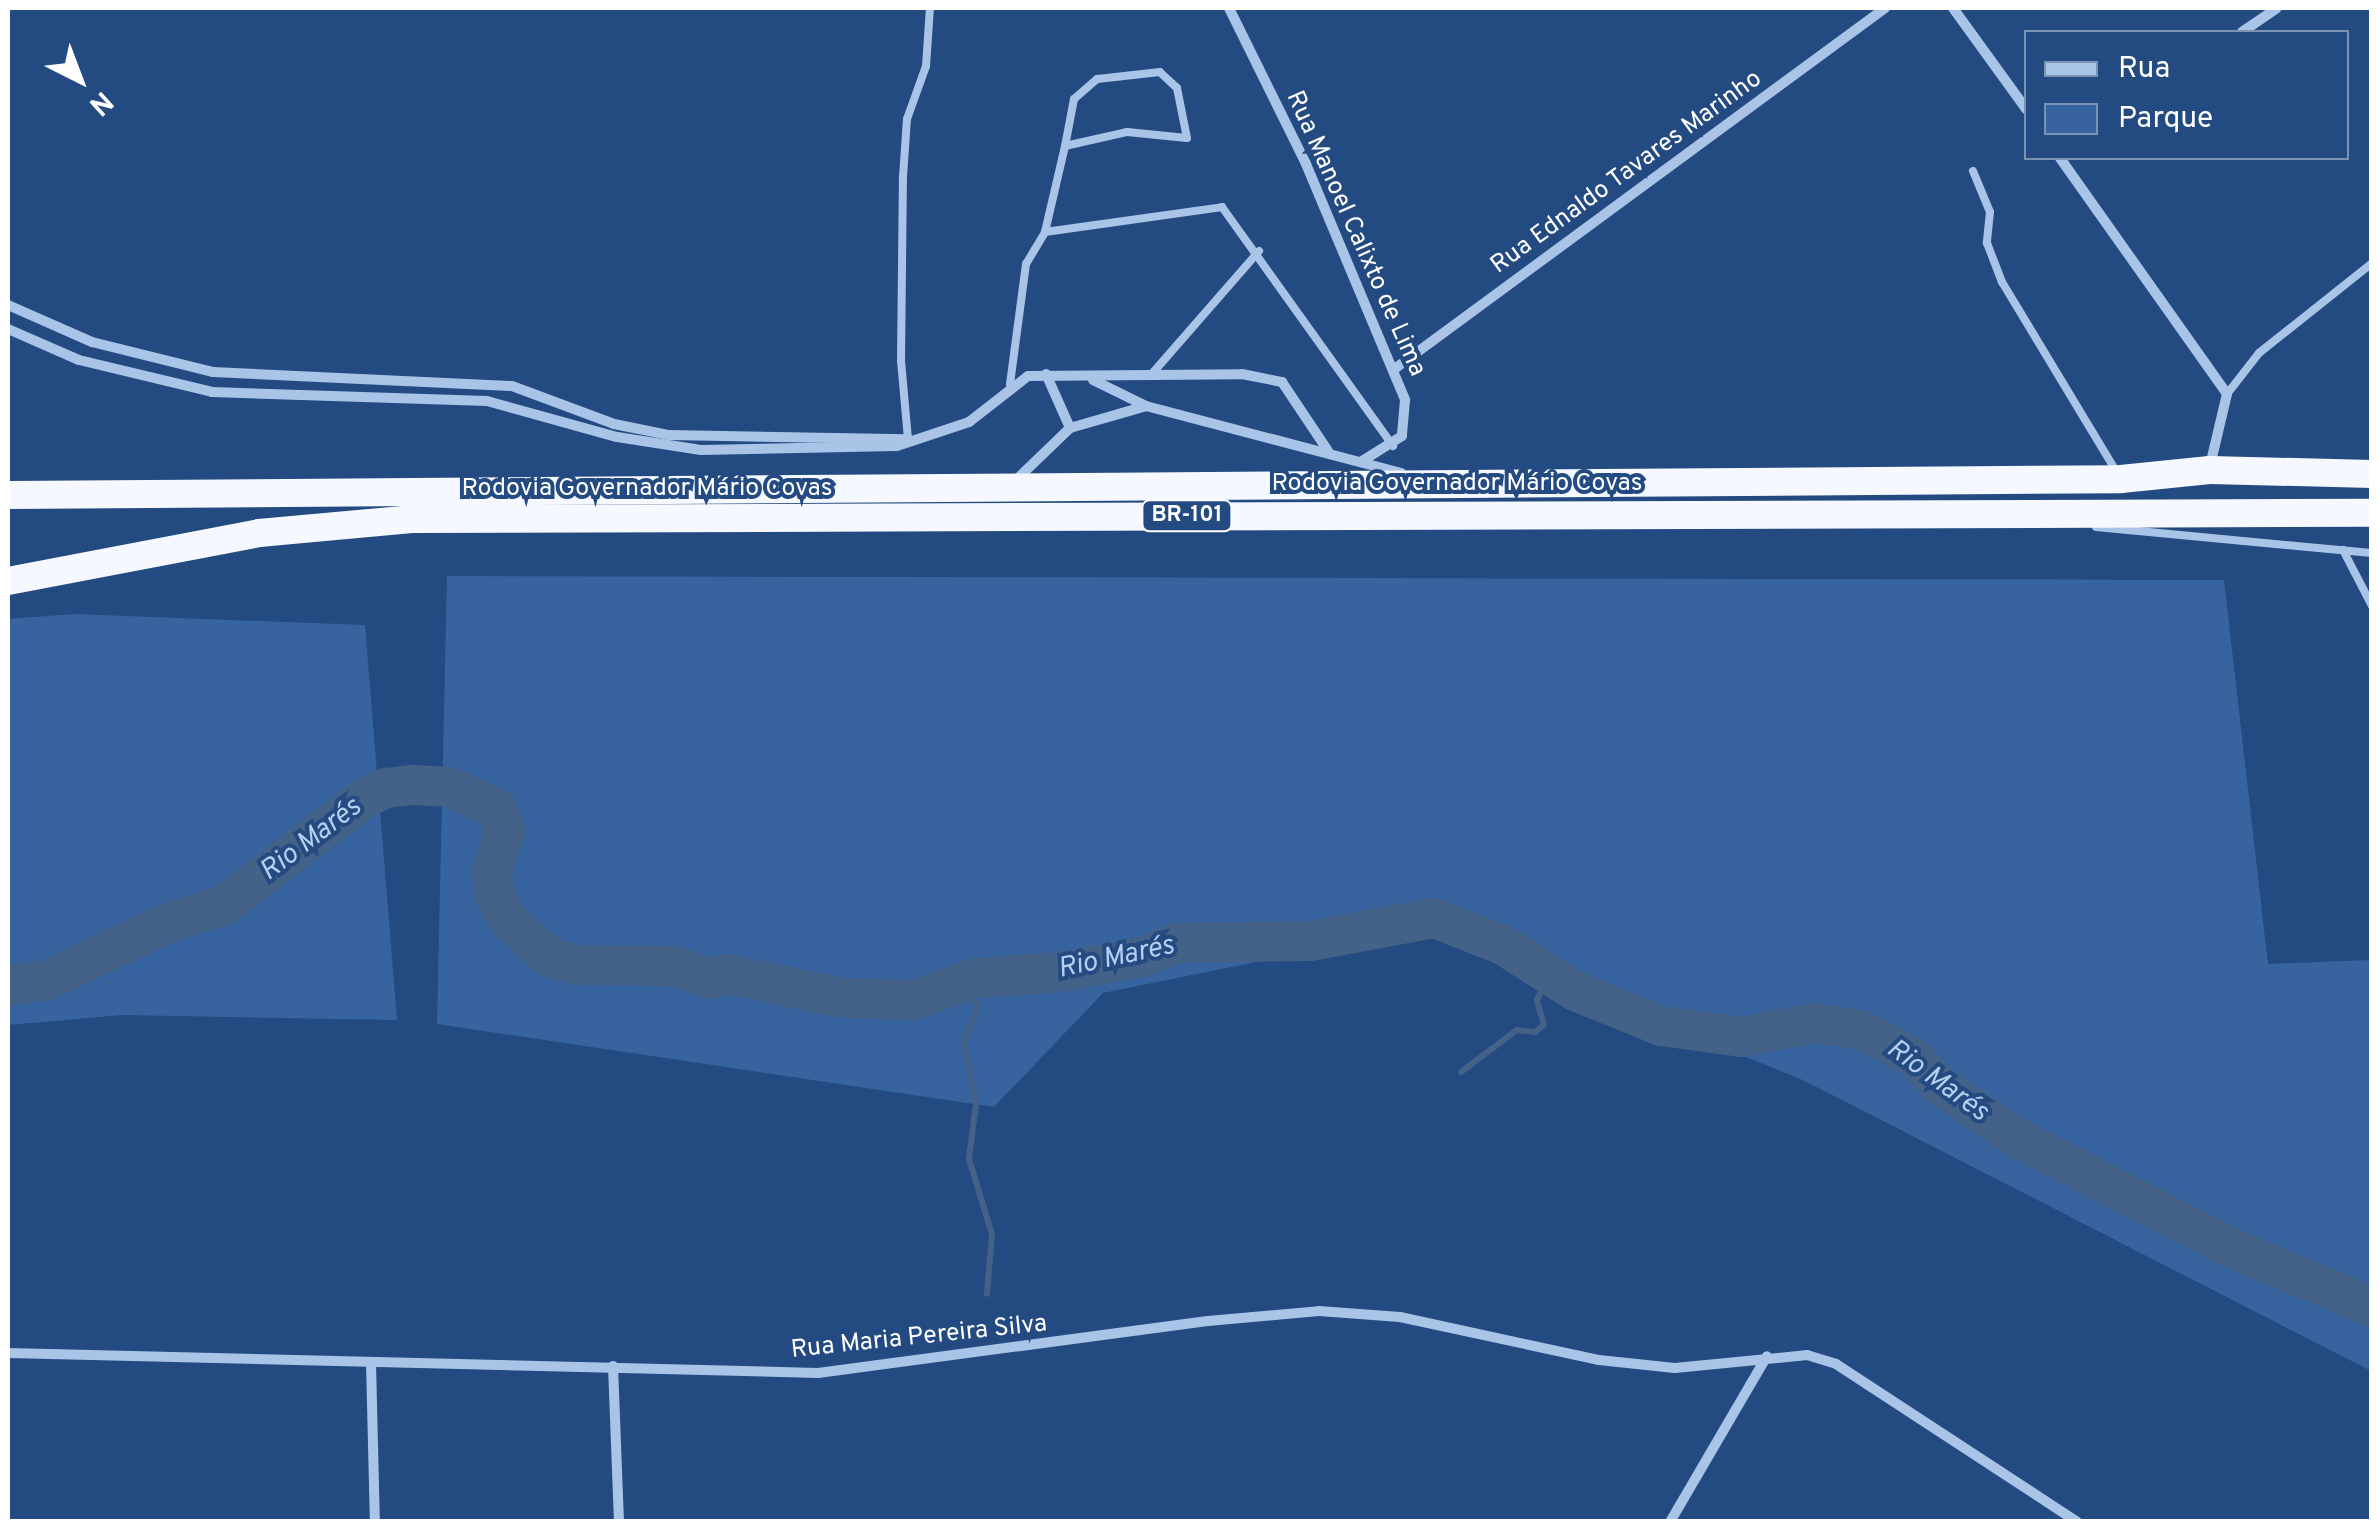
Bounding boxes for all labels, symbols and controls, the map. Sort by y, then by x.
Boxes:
north arrow [30,30,130,130]
legend [2024,30,2349,160]
text: Rua [2118,51,2170,88]
street label: Rua Ednaldo Tavares Marinho [1485,64,1769,282]
text: N [81,82,120,122]
street label: Rua Manoel Calixto de Lima [1278,87,1432,381]
text: Parque [2118,101,2213,138]
street label: Rodovia Governador Mário Covas [1272,469,1642,499]
street label: Rodovia Governador Mário Covas [462,474,832,504]
road number: BR-101 [1140,499,1234,533]
water label: Rio Marés [254,791,368,889]
water label: Rio Marés [1055,929,1177,987]
water label: Rio Marés [1879,1033,1995,1129]
street label: Rua Maria Pereira Silva [789,1310,1049,1366]

